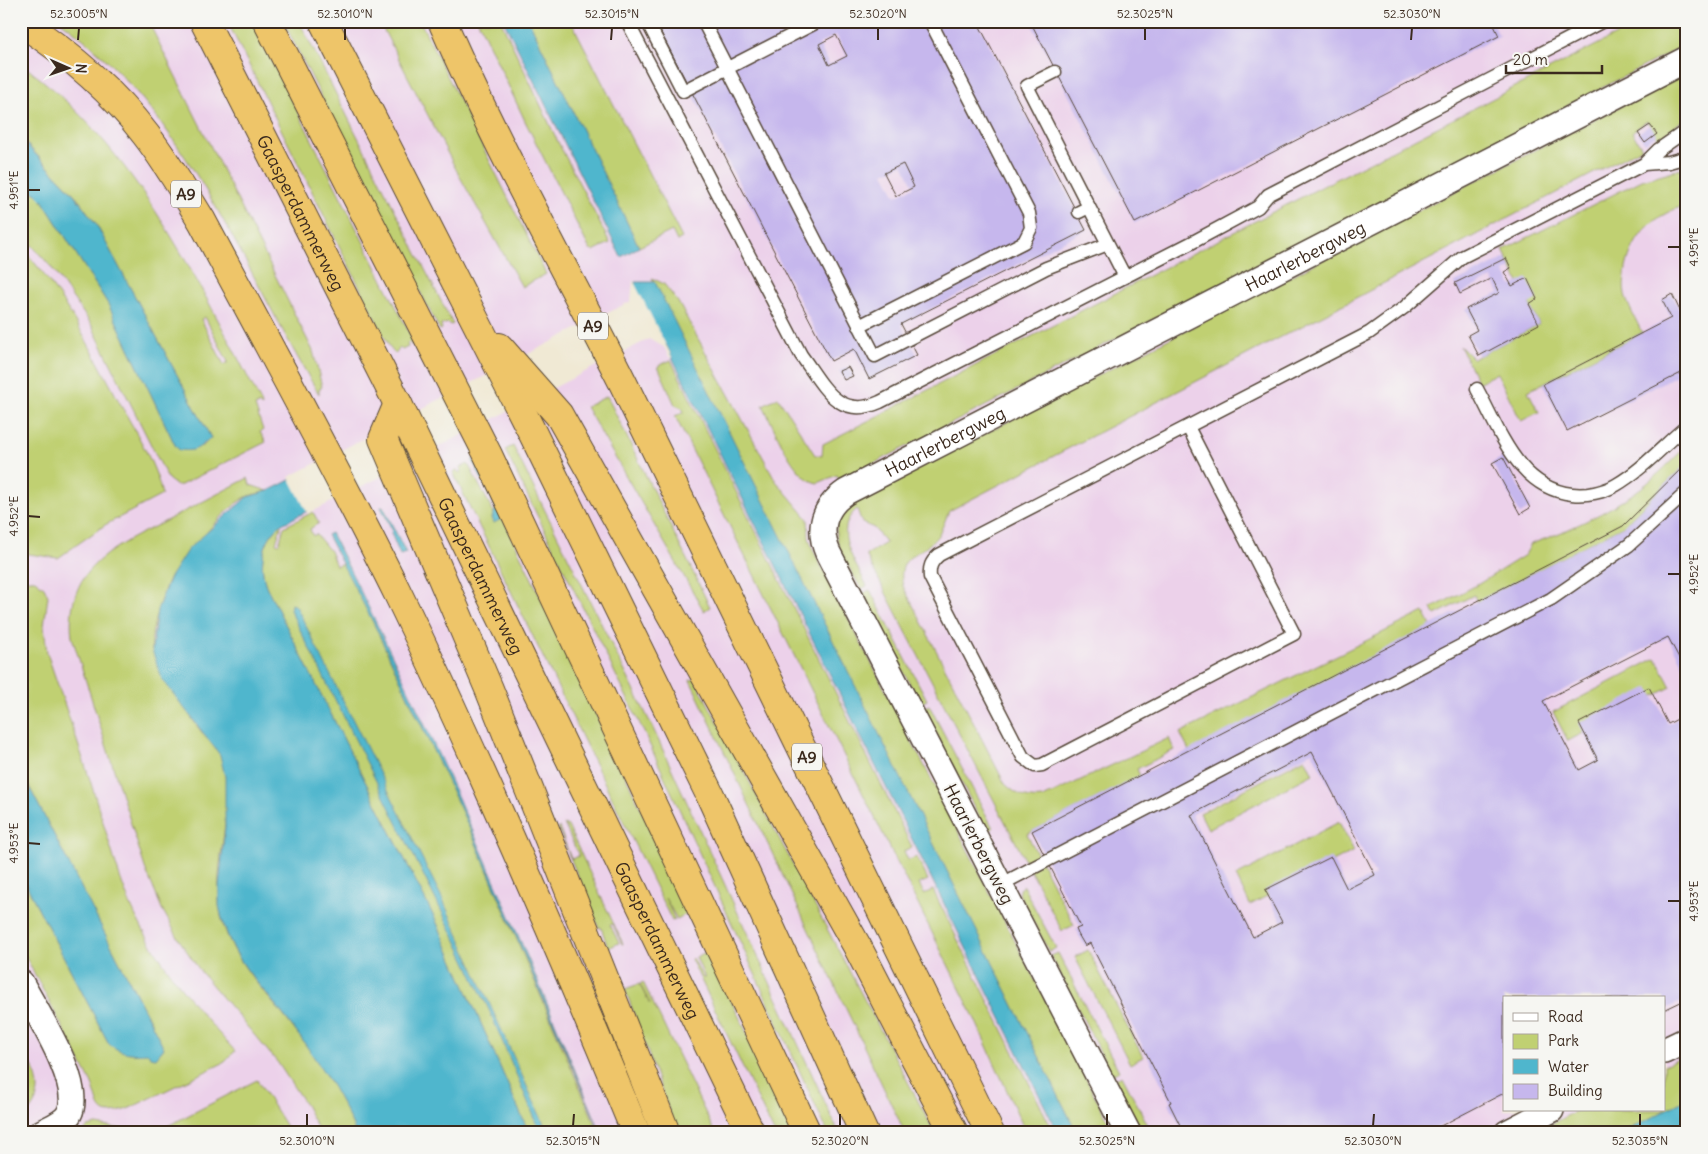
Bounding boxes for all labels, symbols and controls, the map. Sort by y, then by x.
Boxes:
text: 52.3005°N [50,6,108,21]
text: 52.3010°N [317,6,373,21]
text: 52.3015°N [585,6,639,21]
text: 52.3020°N [849,6,907,21]
text: 52.3025°N [1117,6,1173,21]
text: 52.3030°N [1383,6,1441,21]
north arrow [42,42,92,92]
scale bar [1506,42,1602,74]
text: 20 m [1513,50,1548,69]
text: N [72,63,90,74]
street label: Gaasperdammerweg [252,131,350,295]
text: 4.951°E [6,170,21,210]
road number: A9 [171,180,201,208]
street label: Haarlerbergweg [1241,215,1369,296]
text: 4.951°E [1686,227,1701,267]
road number: A9 [578,312,608,340]
street label: Haarlerbergweg [880,401,1009,482]
street label: Gaasperdammerweg [433,493,529,658]
text: 4.952°E [6,496,21,536]
text: 4.952°E [1686,554,1701,594]
road number: A9 [792,744,822,770]
street label: Haarlerbergweg [939,780,1019,908]
text: 4.953°E [6,822,21,864]
street label: Gaasperdammerweg [610,858,705,1023]
text: 4.953°E [1686,880,1701,922]
legend [1503,996,1666,1112]
text: Road [1548,1007,1583,1026]
text: Park [1548,1031,1579,1050]
text: Water [1548,1057,1589,1076]
text: Building [1548,1081,1603,1100]
text: 52.3010°N [279,1133,335,1148]
text: 52.3015°N [546,1133,600,1148]
text: 52.3020°N [811,1133,869,1148]
text: 52.3025°N [1079,1133,1135,1148]
text: 52.3030°N [1344,1133,1402,1148]
text: 52.3035°N [1612,1133,1668,1148]

